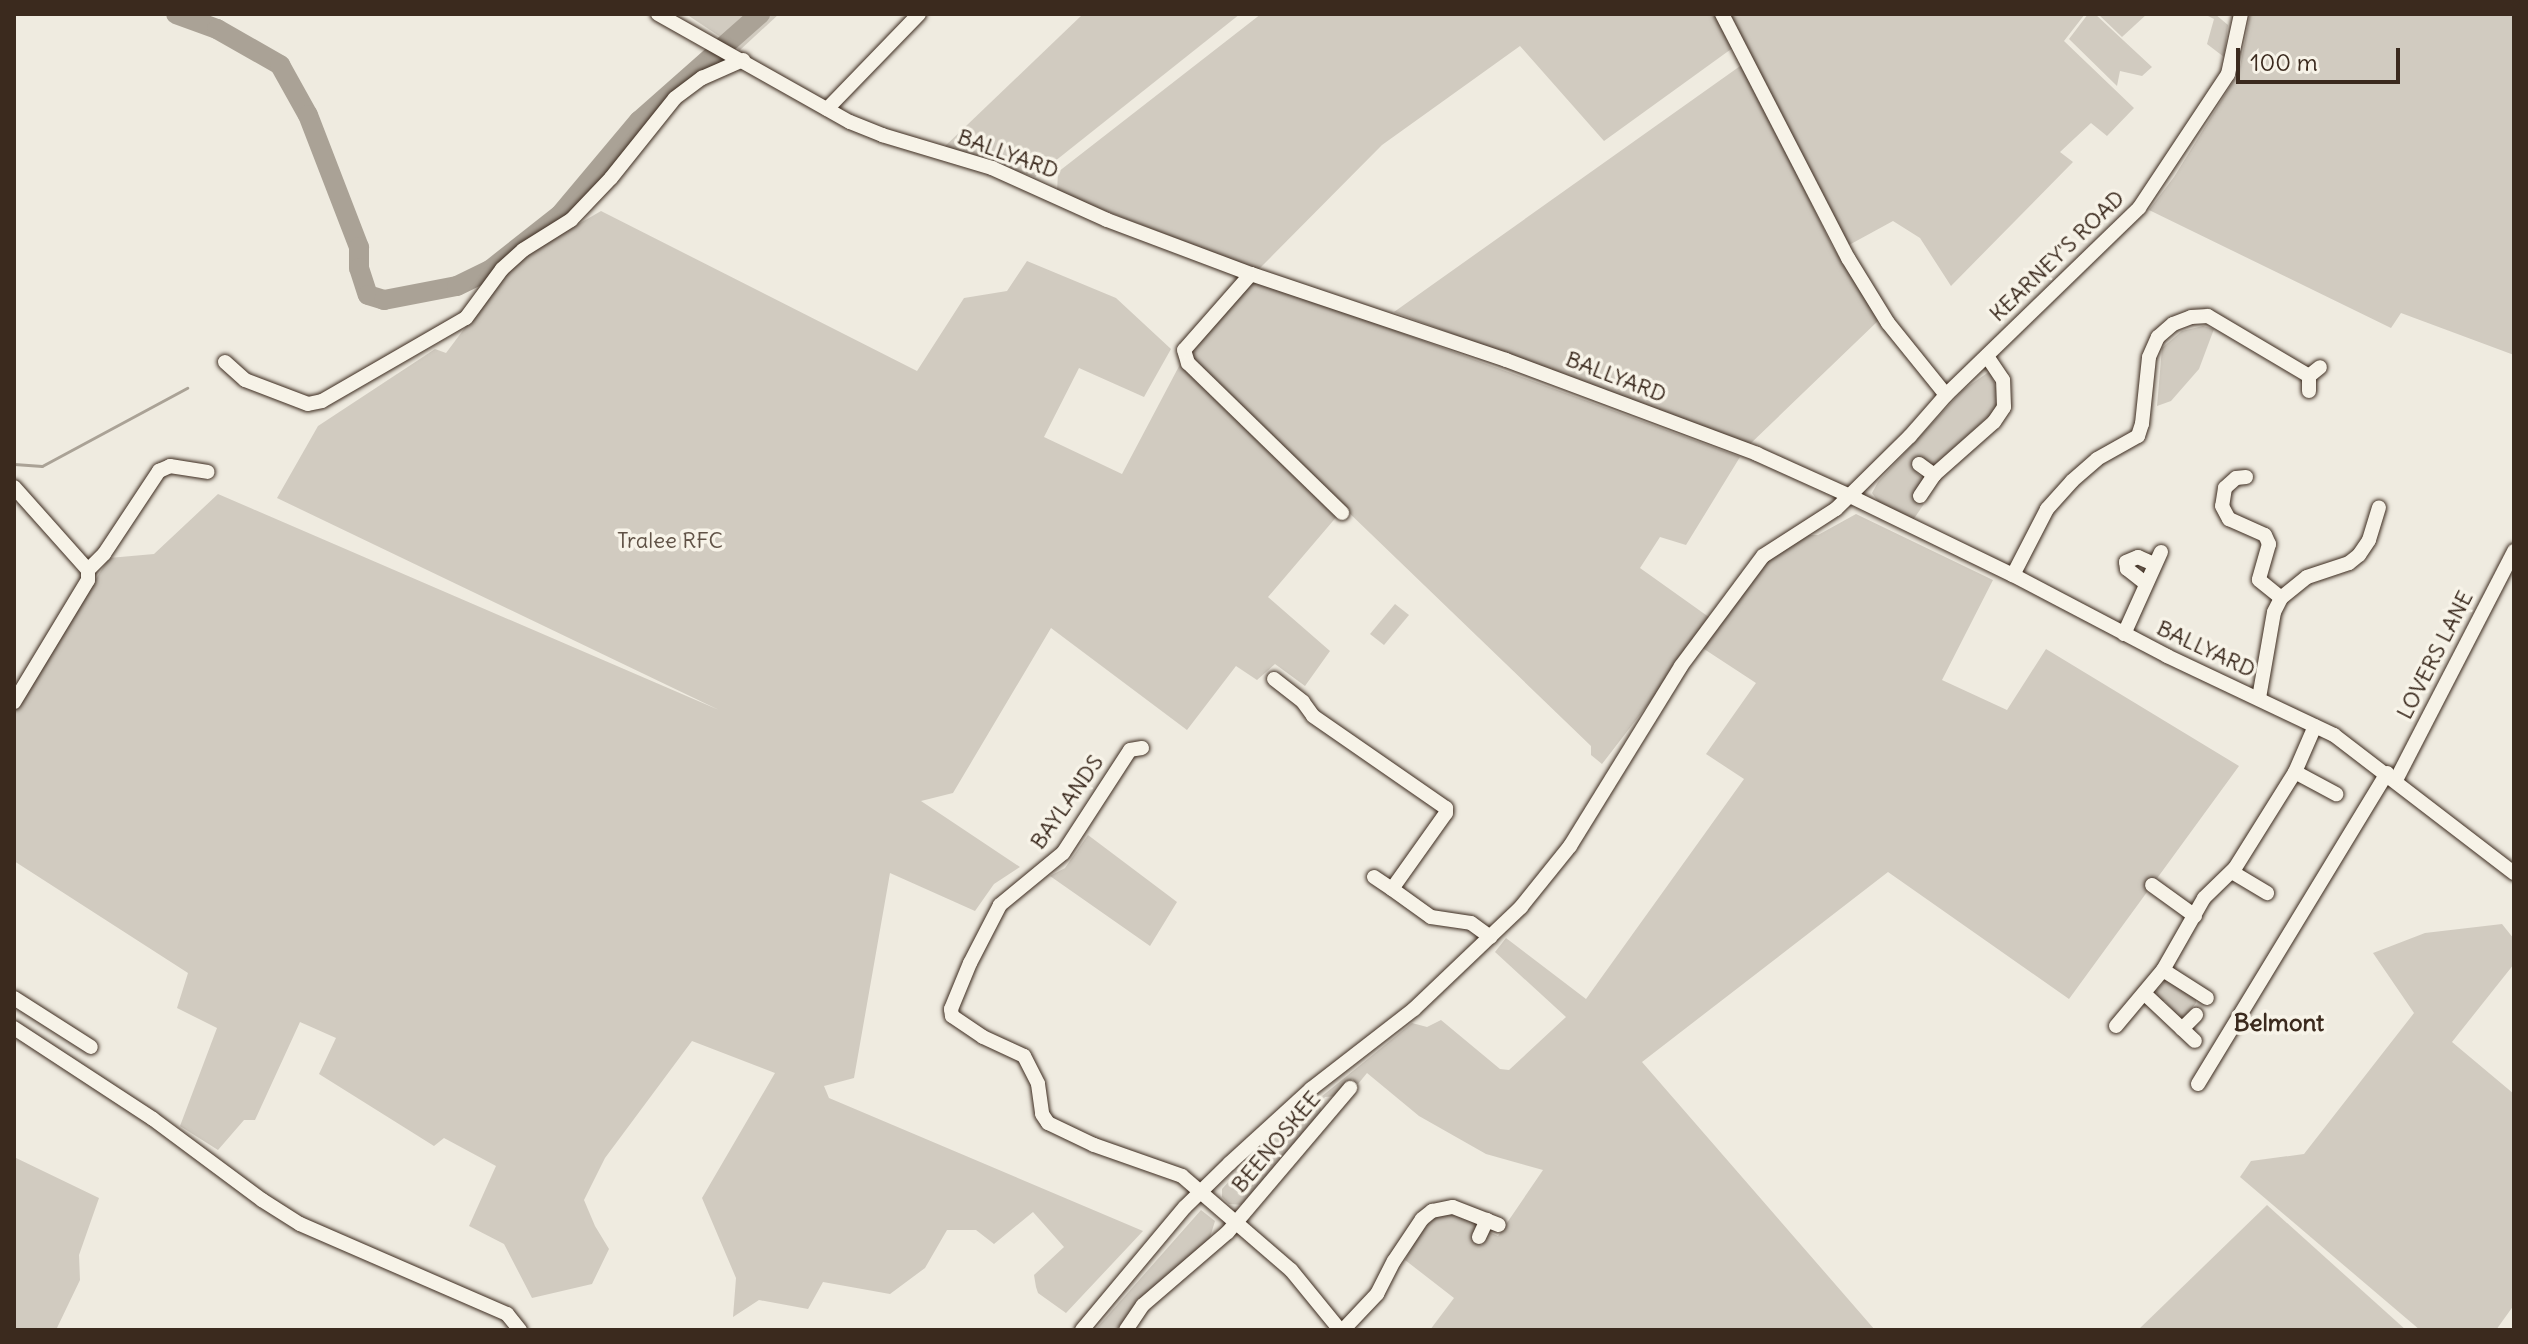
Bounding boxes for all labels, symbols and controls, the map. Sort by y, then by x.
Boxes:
scale bar [2240,32,2404,82]
text: 100 m [2250,47,2318,77]
street label: BALLYARD [954,124,1062,184]
street label: KEARNEY'S ROAD [1984,185,2130,327]
street label: BALLYARD [1562,346,1670,408]
park label: Tralee RFC [617,528,723,554]
street label: LOVERS LANE [2391,586,2479,724]
street label: BALLYARD [2153,615,2259,683]
street label: BAYLANDS [1025,750,1109,854]
district label: Belmont [2234,1009,2324,1037]
street label: BEENOSKEE [1226,1086,1326,1198]

